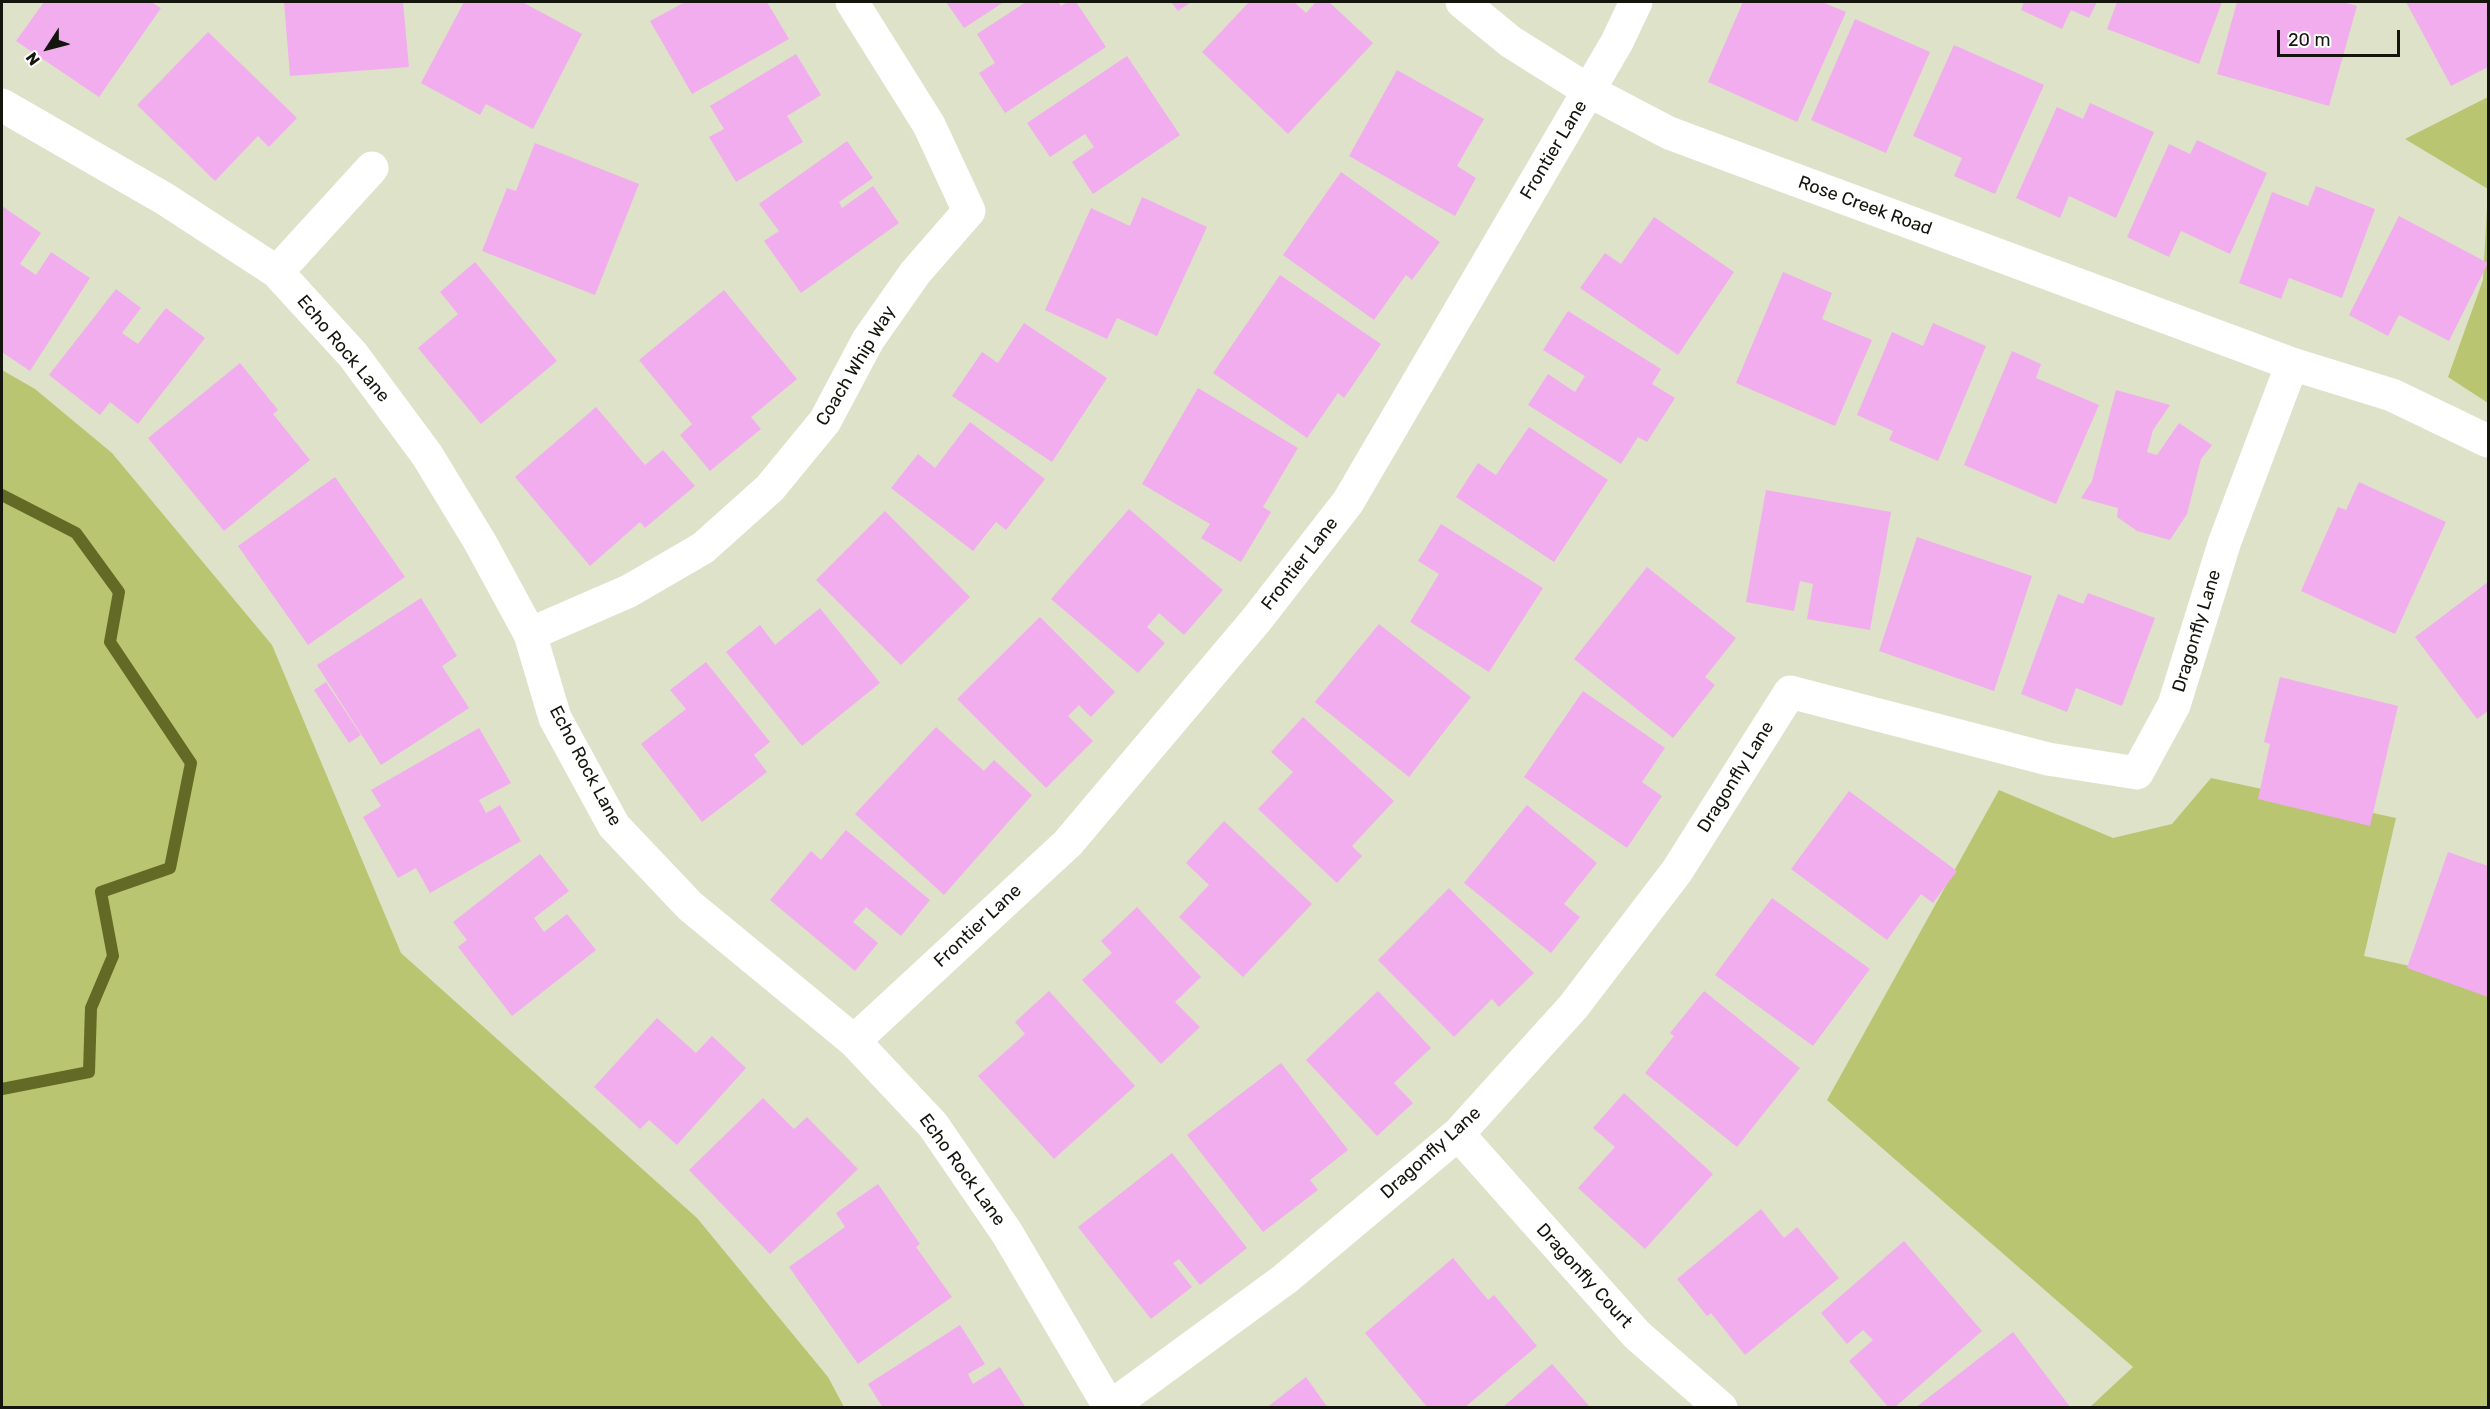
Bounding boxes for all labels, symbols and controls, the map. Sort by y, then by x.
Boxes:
north arrow [18,18,78,78]
scale bar [2280,18,2403,56]
text: 20 m [2288,29,2330,51]
text: N [22,49,44,69]
street label: Frontier Lane [1516,97,1592,203]
street label: Rose Creek Road [1795,172,1935,240]
street label: Echo Rock Lane [292,291,394,407]
street label: Coach Whip Way [812,302,900,430]
street label: Frontier Lane [1257,513,1343,615]
street label: Dragonfly Lane [2168,567,2226,695]
street label: Echo Rock Lane [544,702,626,830]
street label: Dragonfly Lane [1693,717,1779,837]
street label: Frontier Lane [930,880,1026,972]
street label: Dragonfly Lane [1377,1102,1485,1204]
street label: Echo Rock Lane [914,1110,1010,1230]
street label: Dragonfly Court [1531,1219,1637,1333]

